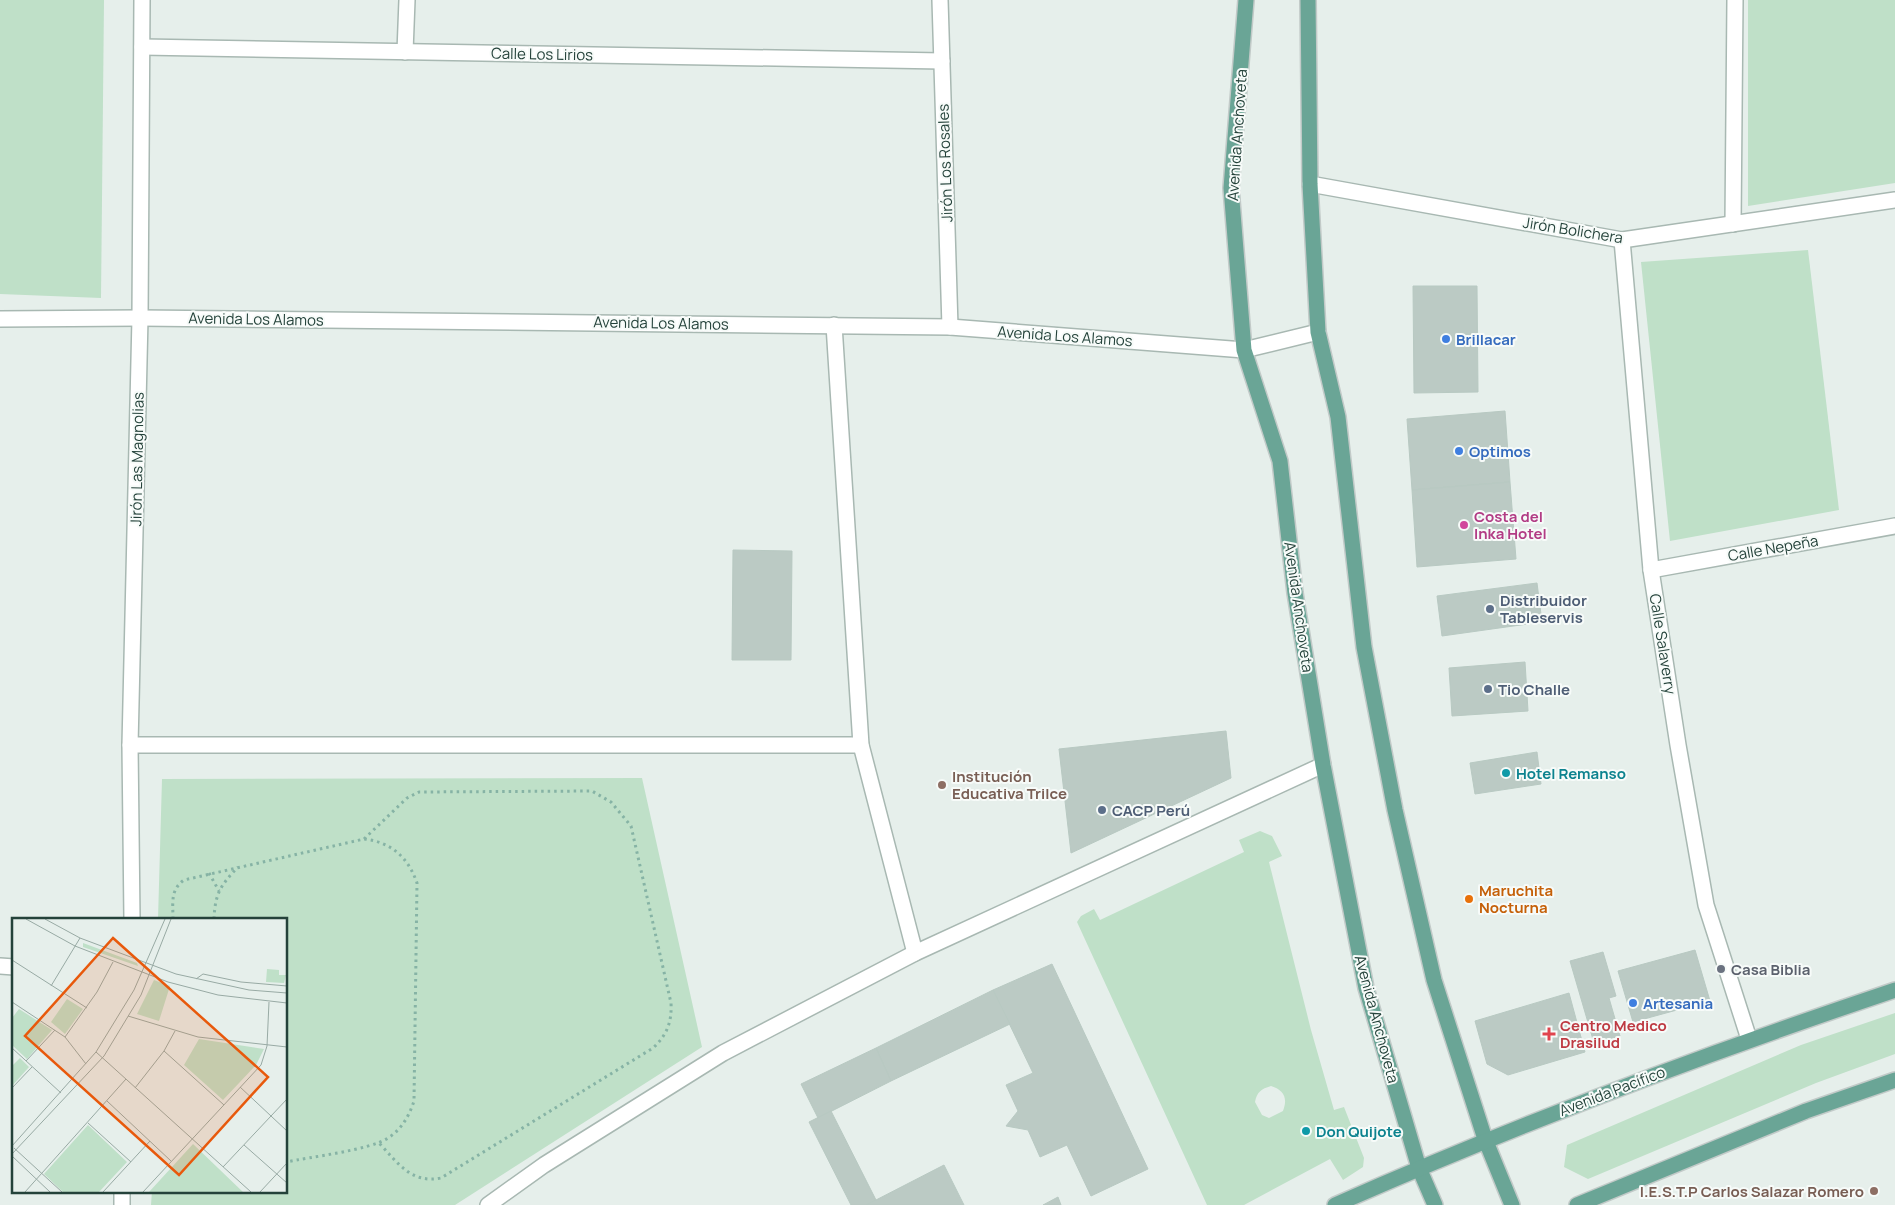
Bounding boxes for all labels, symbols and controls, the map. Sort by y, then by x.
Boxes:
street label: Calle Los Lirios [491,43,593,65]
street label: Avenida Anchoveta [1222,68,1252,202]
street label: Jirón Los Rosales [932,103,958,223]
street label: Jirón Bolichera [1521,212,1625,248]
street label: Avenida Los Alamos [188,307,324,331]
street label: Avenida Los Alamos [593,311,729,335]
street label: Avenida Los Alamos [997,321,1133,351]
place label: Brillacar [1456,329,1516,350]
marker: Brillacar [1440,333,1452,345]
street label: Jirón Las Magnolias [125,392,149,526]
place label: Optimos [1469,441,1531,462]
marker: Optimos [1453,445,1465,457]
place label: Costa del Inka Hotel [1474,506,1547,544]
marker: Costa del Inka Hotel [1458,519,1470,531]
street label: Calle Nepeña [1726,530,1820,566]
street label: Avenida Anchoveta [1279,540,1319,674]
place label: Distribuidor Tableservis [1500,590,1587,628]
street label: Calle Salaverry [1645,592,1681,696]
marker: Distribuidor Tableservis [1484,603,1496,615]
place label: Tio Challe [1498,679,1570,700]
marker: Tio Challe [1482,683,1494,695]
place label: Hotel Remanso [1516,763,1626,784]
place label: Institución Educativa Trilce [952,766,1067,804]
marker: Hotel Remanso [1500,767,1512,779]
marker: Institución Educativa Trilce [936,779,948,791]
place label: CACP Perú [1112,800,1190,821]
marker: CACP Perú [1096,804,1108,816]
place label: Maruchita Nocturna [1479,880,1553,918]
marker: Maruchita Nocturna [1463,893,1475,905]
inset map [12,918,288,1192]
street label: Avenida Anchoveta [1350,953,1404,1085]
place label: Casa Biblia [1731,959,1810,980]
marker: Casa Biblia [1715,963,1727,975]
place label: Artesania [1643,993,1713,1014]
marker: Artesania [1627,997,1639,1009]
place label: Centro Medico Drasilud [1560,1015,1667,1053]
marker: Centro Medico Drasilud [1542,1027,1556,1041]
street label: Avenida Pacífico [1556,1061,1668,1121]
place label: Don Quijote [1316,1121,1402,1142]
marker: Don Quijote [1300,1125,1312,1137]
place label: I.E.S.T.P Carlos Salazar Romero [1640,1181,1864,1202]
marker: I.E.S.T.P Carlos Salazar Romero [1868,1185,1880,1197]

